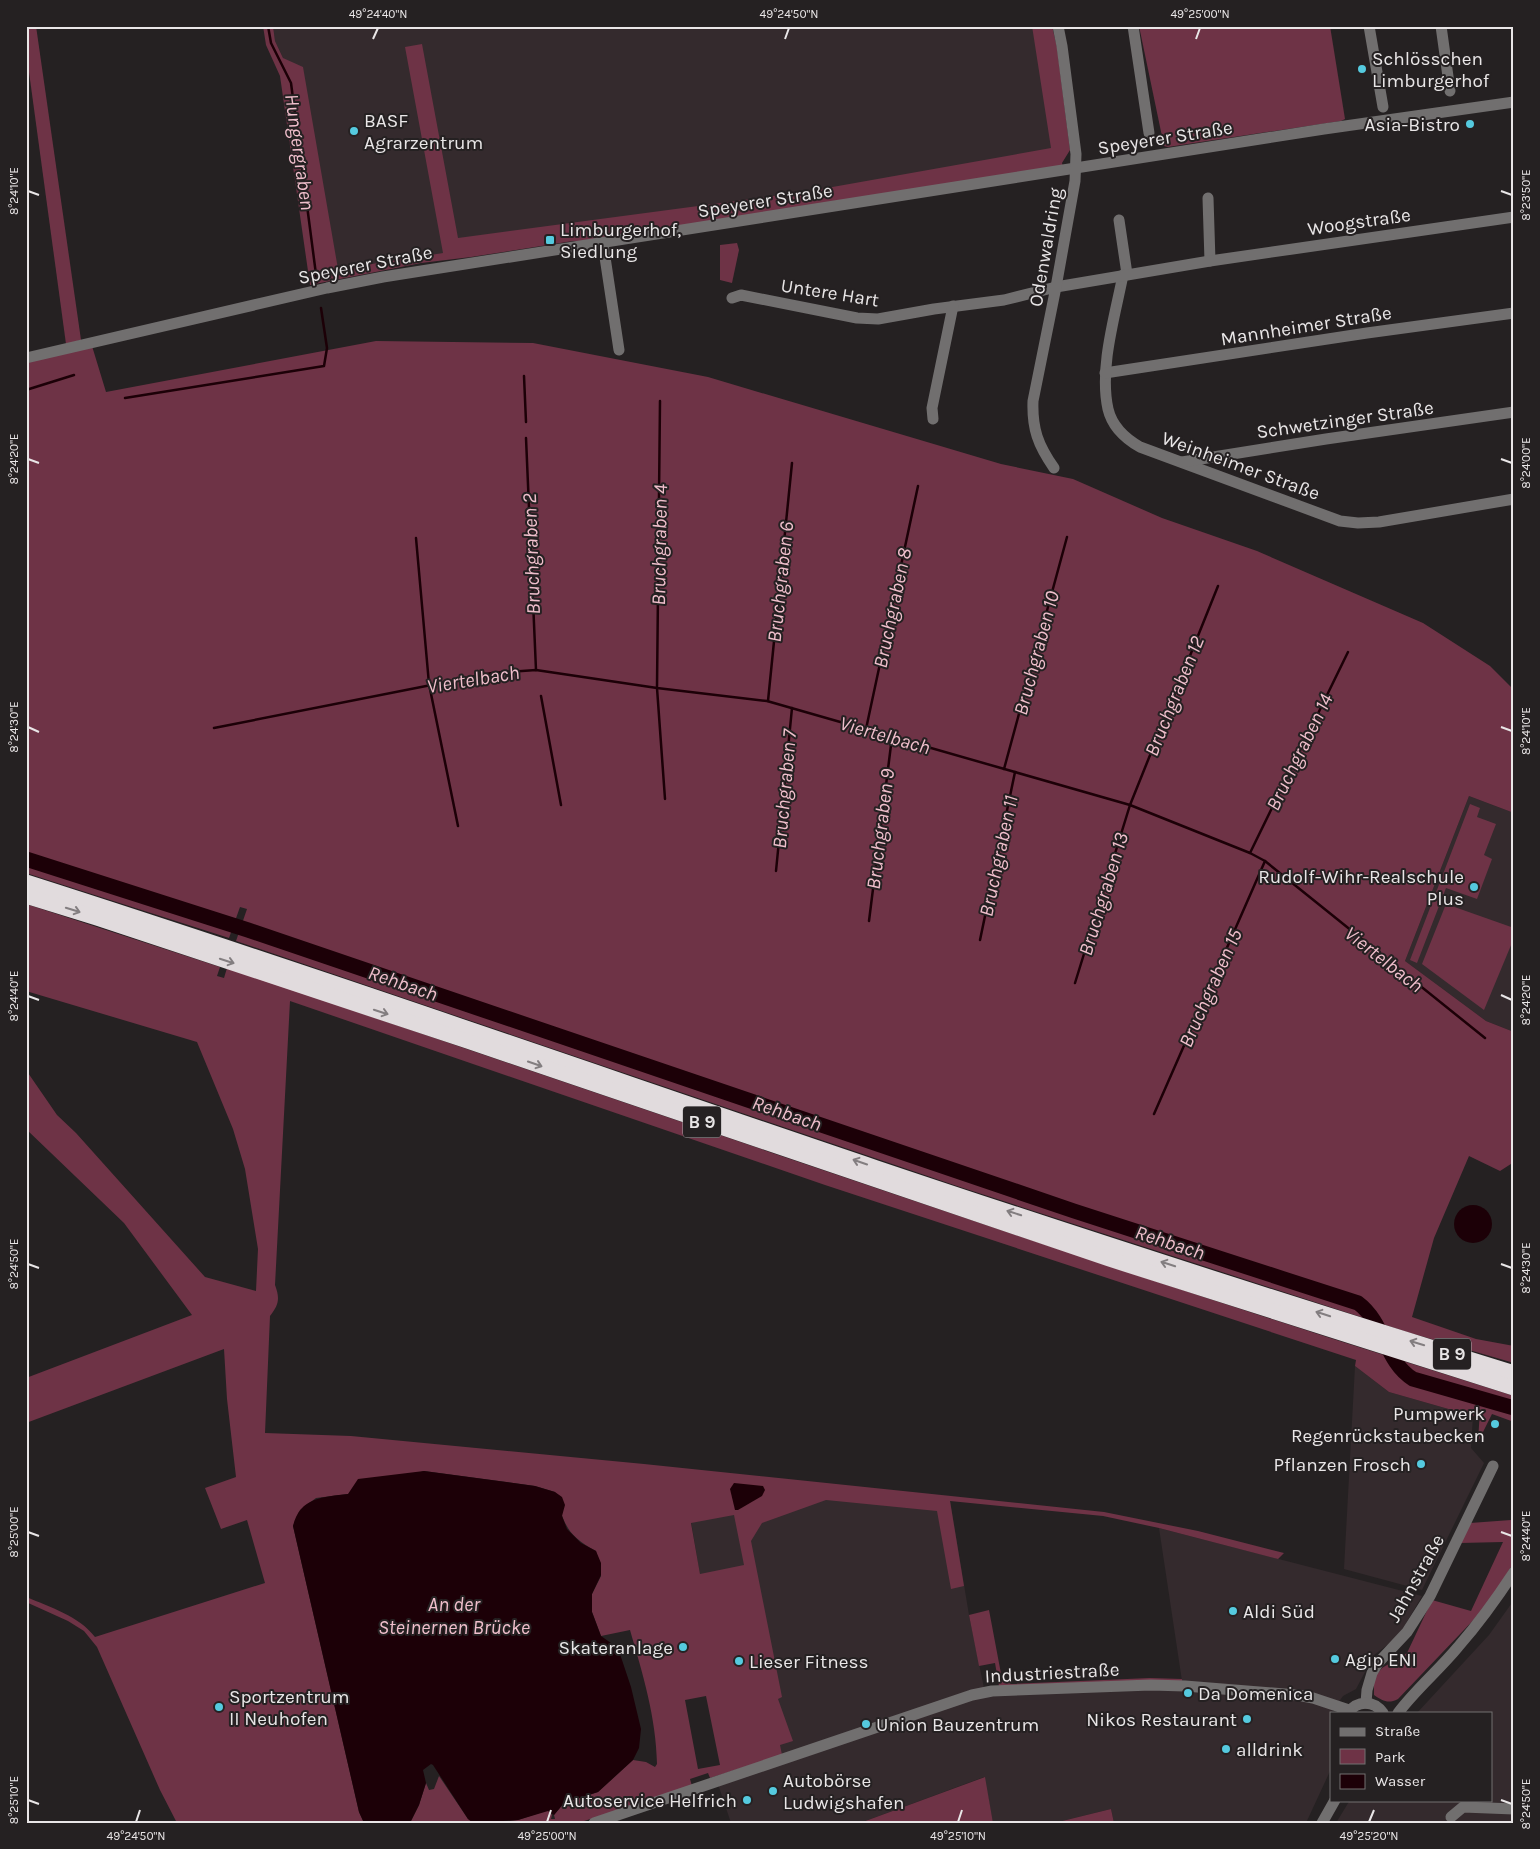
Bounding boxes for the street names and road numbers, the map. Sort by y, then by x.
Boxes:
street label: Speyerer Straße [1096,116,1234,160]
street label: Speyerer Straße [696,179,834,223]
street label: Odenwaldring [1025,186,1067,308]
street label: Woogstraße [1306,204,1412,240]
street label: Speyerer Straße [296,241,434,289]
street label: Untere Hart [779,274,881,312]
street label: Mannheimer Straße [1219,302,1393,350]
street label: Schwetzinger Straße [1255,397,1435,443]
street label: Weinheimer Straße [1159,427,1323,505]
road number: B 9 [683,1106,721,1138]
road number: B 9 [1433,1338,1471,1370]
street label: Jahnstraße [1383,1531,1449,1626]
street label: Industriestraße [984,1658,1120,1688]

